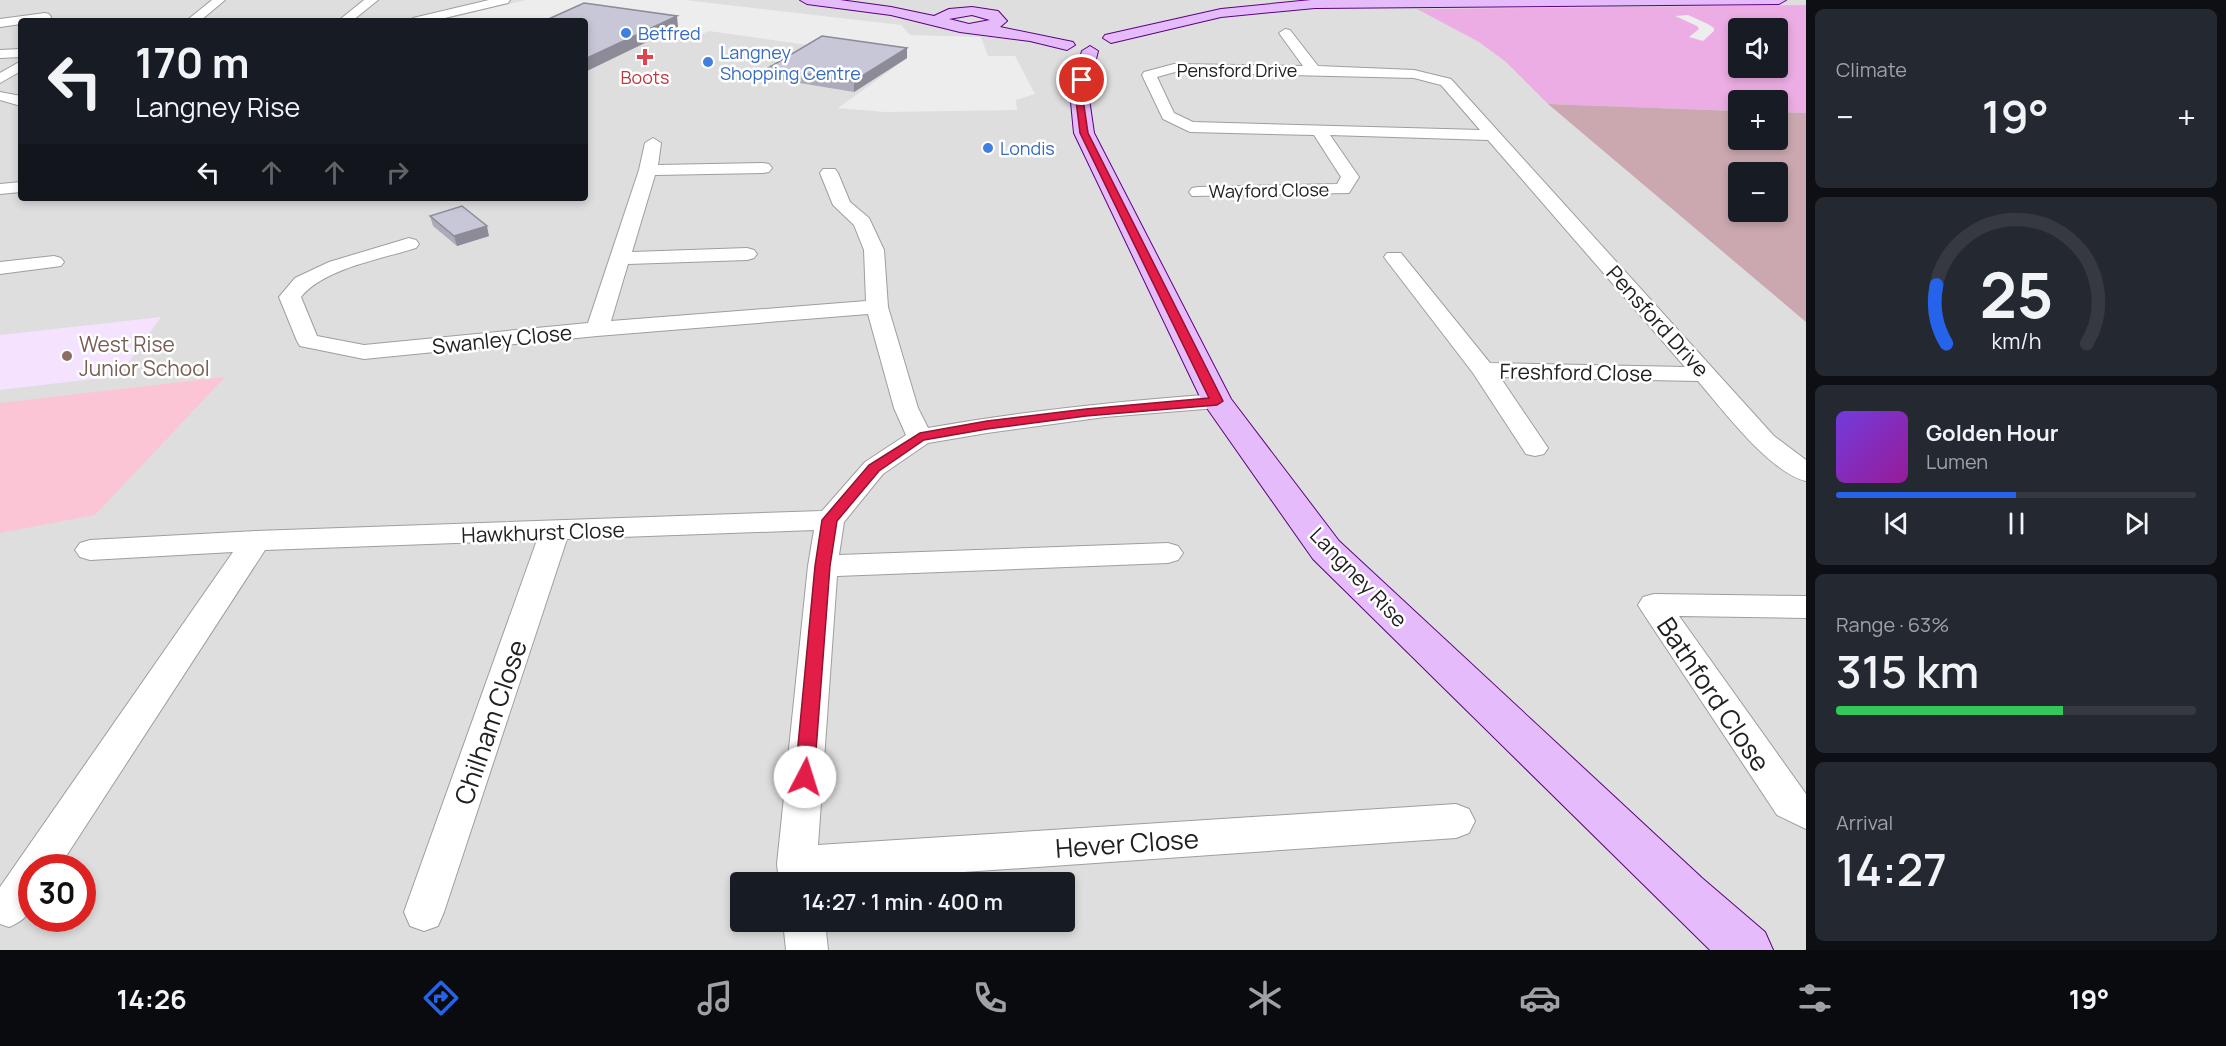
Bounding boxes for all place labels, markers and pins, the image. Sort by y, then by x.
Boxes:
place label: Betfred [638,21,701,45]
marker: Betfred [619,26,633,40]
place label: Langney Shopping Centre [720,40,861,85]
marker: Boots [638,50,652,64]
pin [1056,54,1107,105]
marker: Langney Shopping Centre [701,55,715,69]
place label: Boots [621,65,670,89]
place label: Londis [1000,136,1055,160]
marker: Londis [981,141,995,155]
place label: West Rise Junior School [79,330,210,382]
marker: West Rise Junior School [60,349,74,363]

